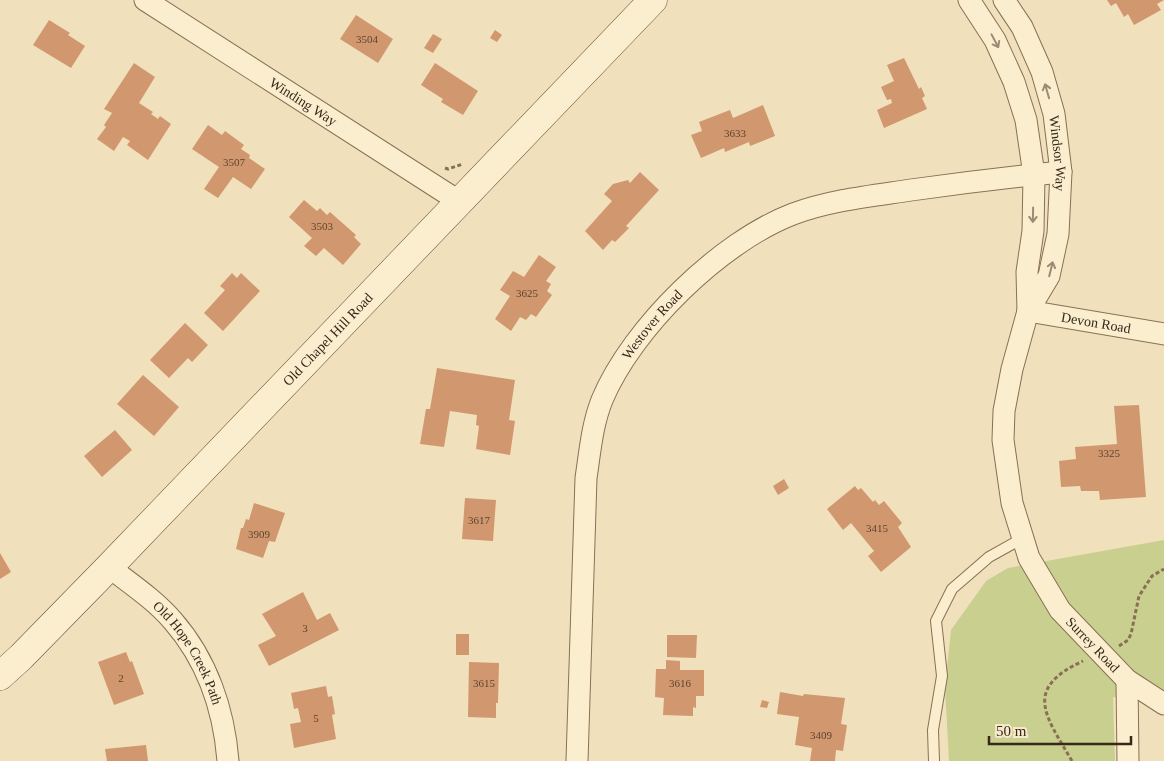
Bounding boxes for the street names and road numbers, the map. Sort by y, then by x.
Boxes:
street label: Winding Way [267,75,339,129]
street label: Windsor Way [1046,115,1068,192]
street label: Westover Road [619,287,685,362]
street label: Old Chapel Hill Road [280,290,376,389]
street label: Devon Road [1060,310,1132,336]
street label: Old Hope Creek Path [150,598,224,707]
street label: Surrey Road [1063,614,1122,675]

